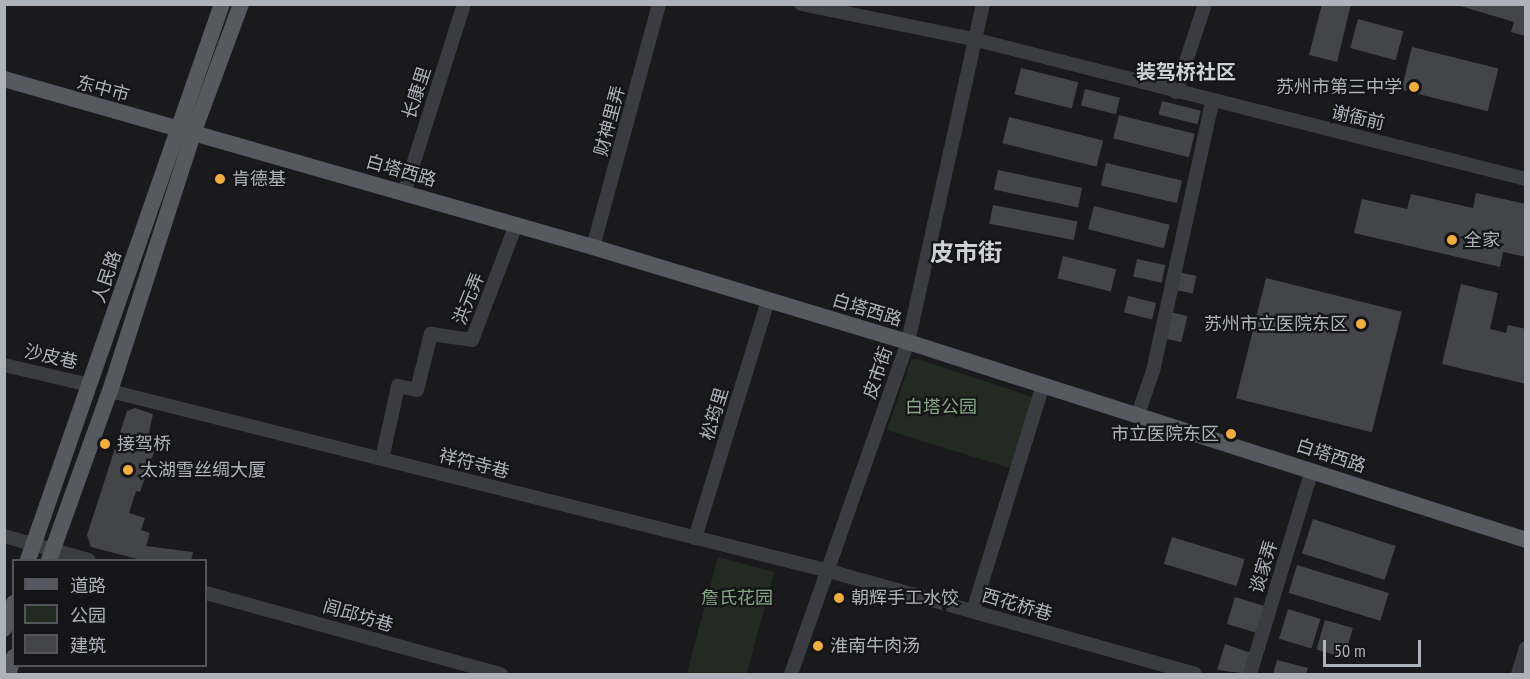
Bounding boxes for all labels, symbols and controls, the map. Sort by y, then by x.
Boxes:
district label: 装驾桥社区 [1136,60,1236,84]
street label: 长康里 [398,64,436,122]
street label: 东中市 [74,72,132,106]
place label: 苏州市第三中学 [1276,76,1402,98]
marker: 苏州市第三中学 [1407,80,1421,94]
street label: 财神里弄 [590,83,630,159]
street label: 谢衙前 [1329,101,1387,135]
street label: 白塔西路 [363,151,439,191]
place label: 肯德基 [232,168,286,190]
marker: 肯德基 [213,172,227,186]
place label: 全家 [1464,229,1500,251]
marker: 全家 [1445,233,1459,247]
district label: 皮市街 [930,239,1002,267]
street label: 人民路 [88,248,126,306]
street label: 洪元弄 [449,270,489,328]
street label: 白塔西路 [829,289,905,331]
place label: 苏州市立医院东区 [1204,313,1348,335]
marker: 苏州市立医院东区 [1352,315,1370,333]
street label: 沙皮巷 [22,340,80,374]
street label: 皮市街 [859,344,897,402]
street label: 松筠里 [697,385,733,443]
park label: 白塔公园 [905,396,977,418]
place label: 市立医院东区 [1111,423,1219,445]
marker: 市立医院东区 [1224,427,1238,441]
place label: 接驾桥 [117,433,171,455]
street label: 白塔西路 [1293,435,1369,477]
marker: 接驾桥 [98,437,112,451]
street label: 祥符寺巷 [436,445,512,483]
place label: 太湖雪丝绸大厦 [140,459,266,481]
marker: 太湖雪丝绸大厦 [121,463,135,477]
street label: 谈家弄 [1246,538,1282,596]
legend [12,559,207,667]
text: 道路 [70,574,106,597]
street label: 西花桥巷 [979,585,1055,625]
park label: 詹氏花园 [701,587,773,609]
place label: 朝辉手工水饺 [851,587,959,609]
marker: 朝辉手工水饺 [832,591,846,605]
street label: 闾邱坊巷 [320,596,396,636]
text: 公园 [70,604,106,627]
scale bar [1326,628,1424,666]
text: 建筑 [70,634,106,657]
place label: 淮南牛肉汤 [830,635,920,657]
marker: 淮南牛肉汤 [811,639,825,653]
text: 50 m [1334,639,1366,662]

